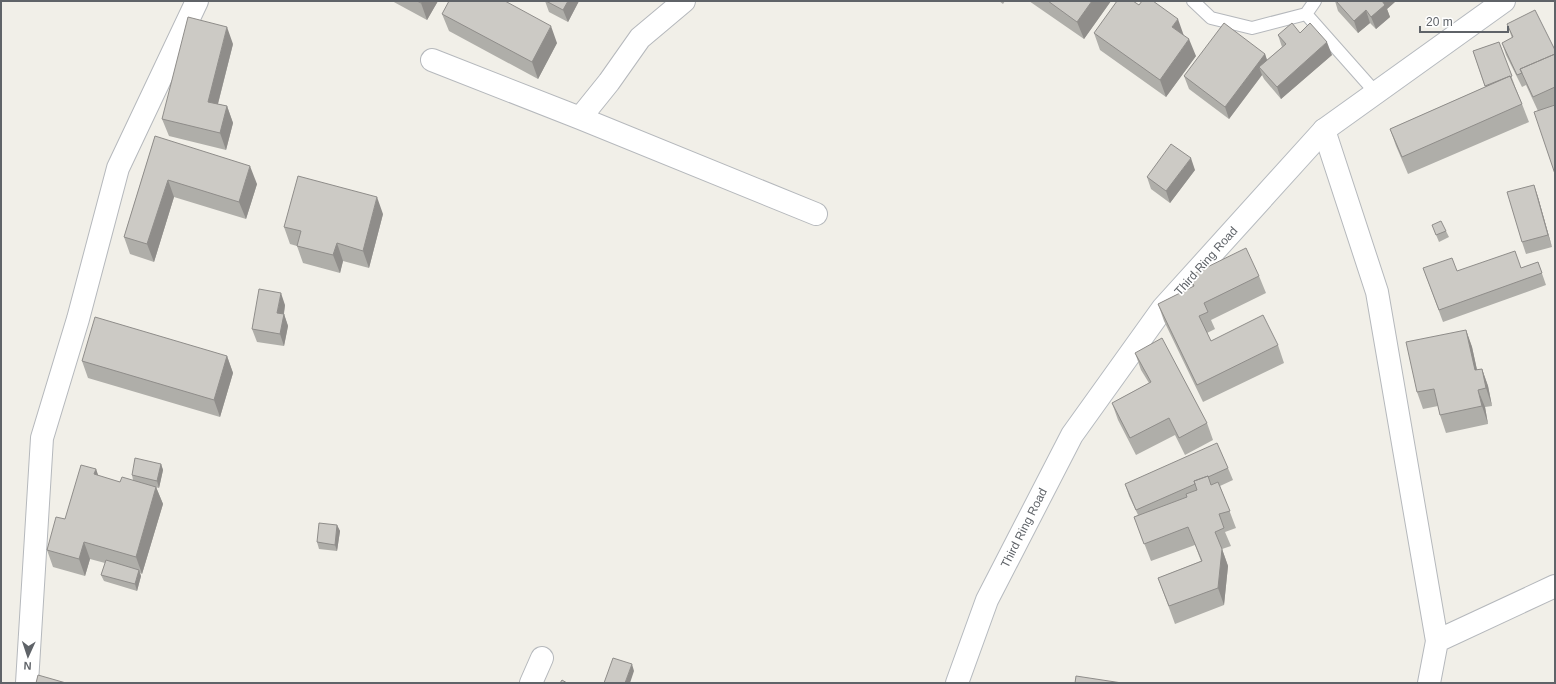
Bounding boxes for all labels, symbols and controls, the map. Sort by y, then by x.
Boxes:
scale bar [1420,8,1508,34]
text: 20 m [1426,15,1453,29]
street label: Third Ring Road [1172,224,1240,298]
street label: Third Ring Road [998,486,1050,570]
north arrow [8,636,48,676]
text: N [23,660,32,672]

